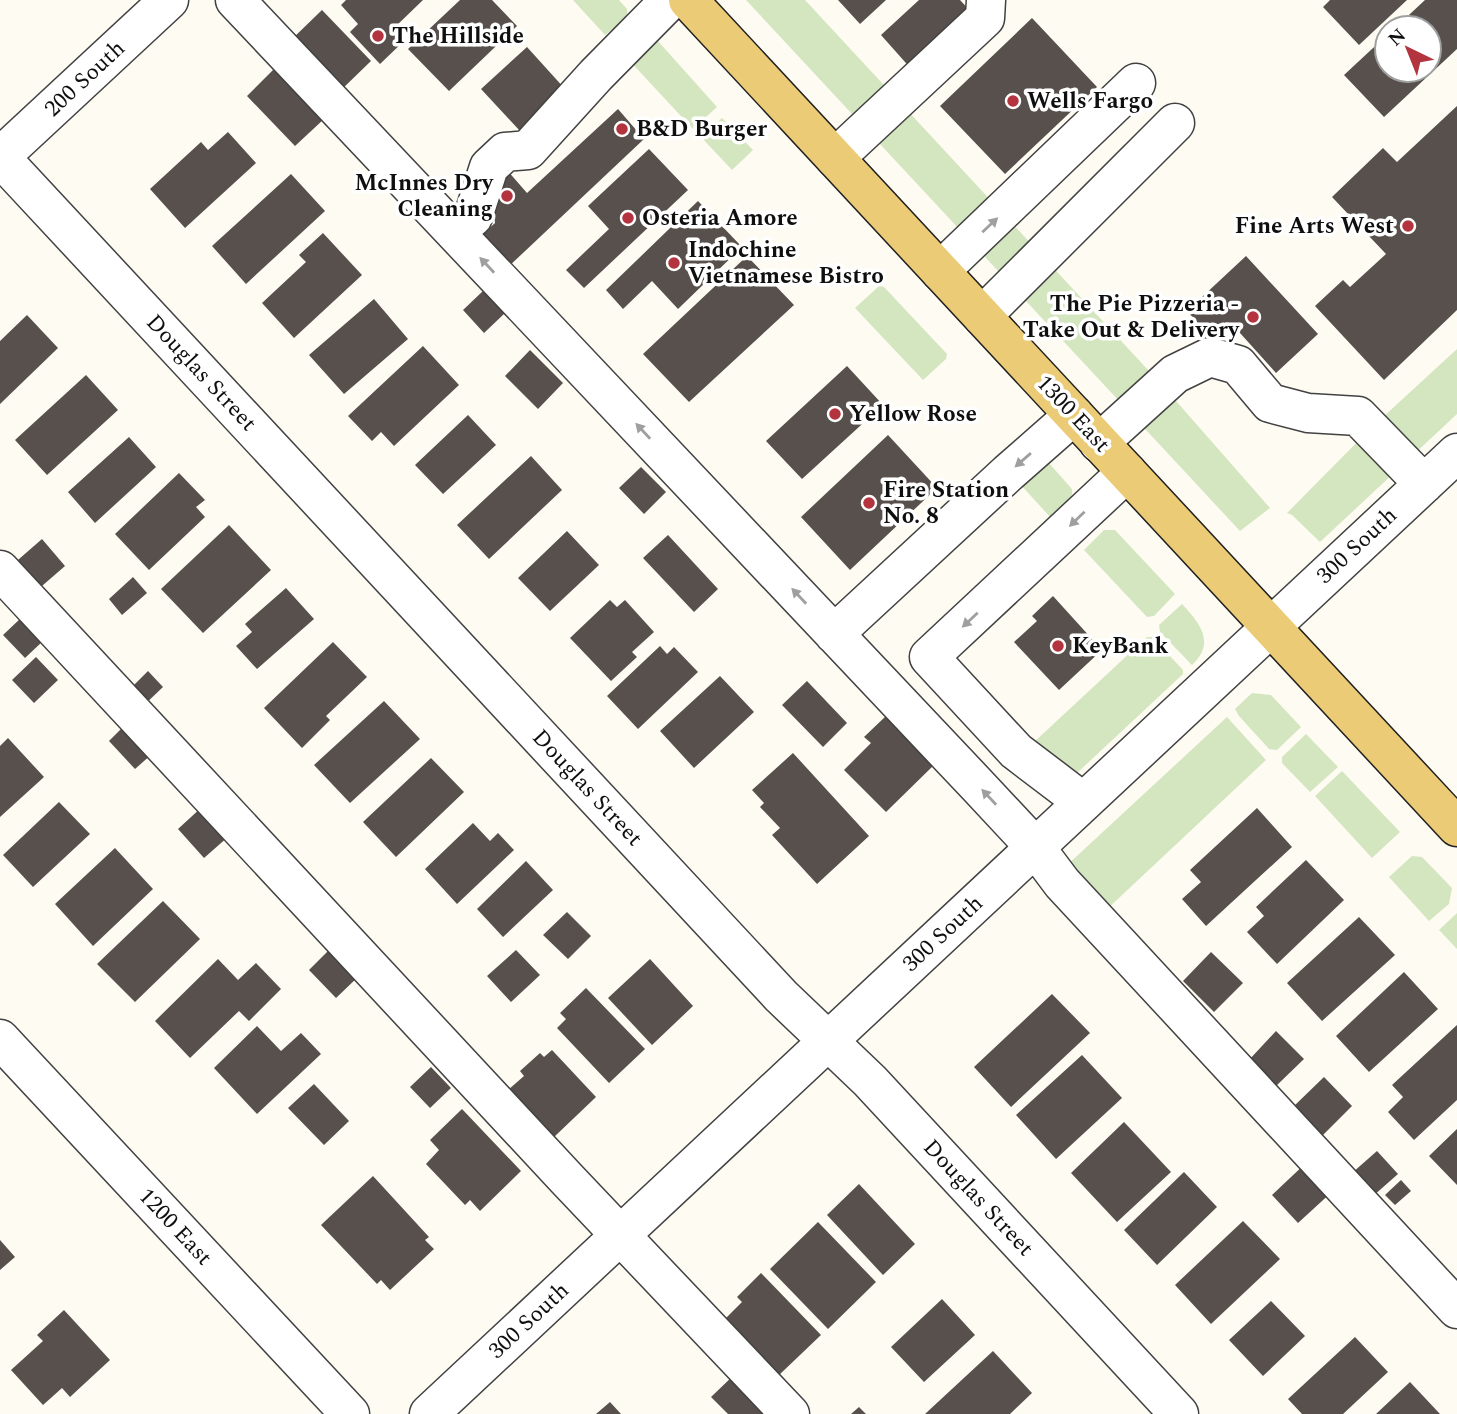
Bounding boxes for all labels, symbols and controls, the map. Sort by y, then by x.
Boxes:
north arrow [1373,14,1443,84]
place label: The Hillside [392,19,524,54]
text: N [1382,22,1413,54]
marker: The Hillside [370,28,386,44]
street label: 200 South [37,32,133,126]
place label: Wells Fargo [1027,84,1153,119]
marker: Wells Fargo [1005,93,1021,109]
place label: B&D Burger [636,112,767,147]
marker: B&D Burger [614,121,630,137]
place label: McInnes Dry Cleaning [354,166,494,227]
marker: McInnes Dry Cleaning [499,188,515,204]
place label: Osteria Amore [642,201,798,236]
place label: Fine Arts West [1235,209,1394,244]
marker: Osteria Amore [620,210,636,226]
one-way arrow [981,217,998,233]
marker: Fine Arts West [1400,218,1416,234]
place label: Indochine Vietnamese Bistro [688,233,884,294]
marker: Indochine Vietnamese Bistro [666,255,682,271]
one-way arrow [478,257,495,274]
place label: The Pie Pizzeria - Take Out & Delivery [1023,287,1240,348]
street label: Douglas Street [137,306,265,440]
marker: The Pie Pizzeria - Take Out & Delivery [1245,309,1261,325]
street label: 1300 East [1028,367,1118,461]
place label: Yellow Rose [849,397,977,432]
marker: Yellow Rose [827,406,843,422]
one-way arrow [635,423,651,440]
one-way arrow [1014,452,1031,467]
place label: Fire Station No. 8 [883,473,1009,534]
marker: Fire Station No. 8 [861,495,877,511]
street label: 300 South [1309,499,1405,593]
one-way arrow [1069,511,1086,528]
one-way arrow [791,588,807,605]
one-way arrow [961,612,979,628]
place label: KeyBank [1072,629,1169,664]
marker: KeyBank [1050,638,1066,654]
street label: Douglas Street [523,721,651,855]
one-way arrow [980,789,997,806]
street label: 300 South [895,887,991,981]
street label: Douglas Street [914,1131,1042,1265]
street label: 1200 East [130,1180,220,1274]
street label: 300 South [481,1274,577,1368]

